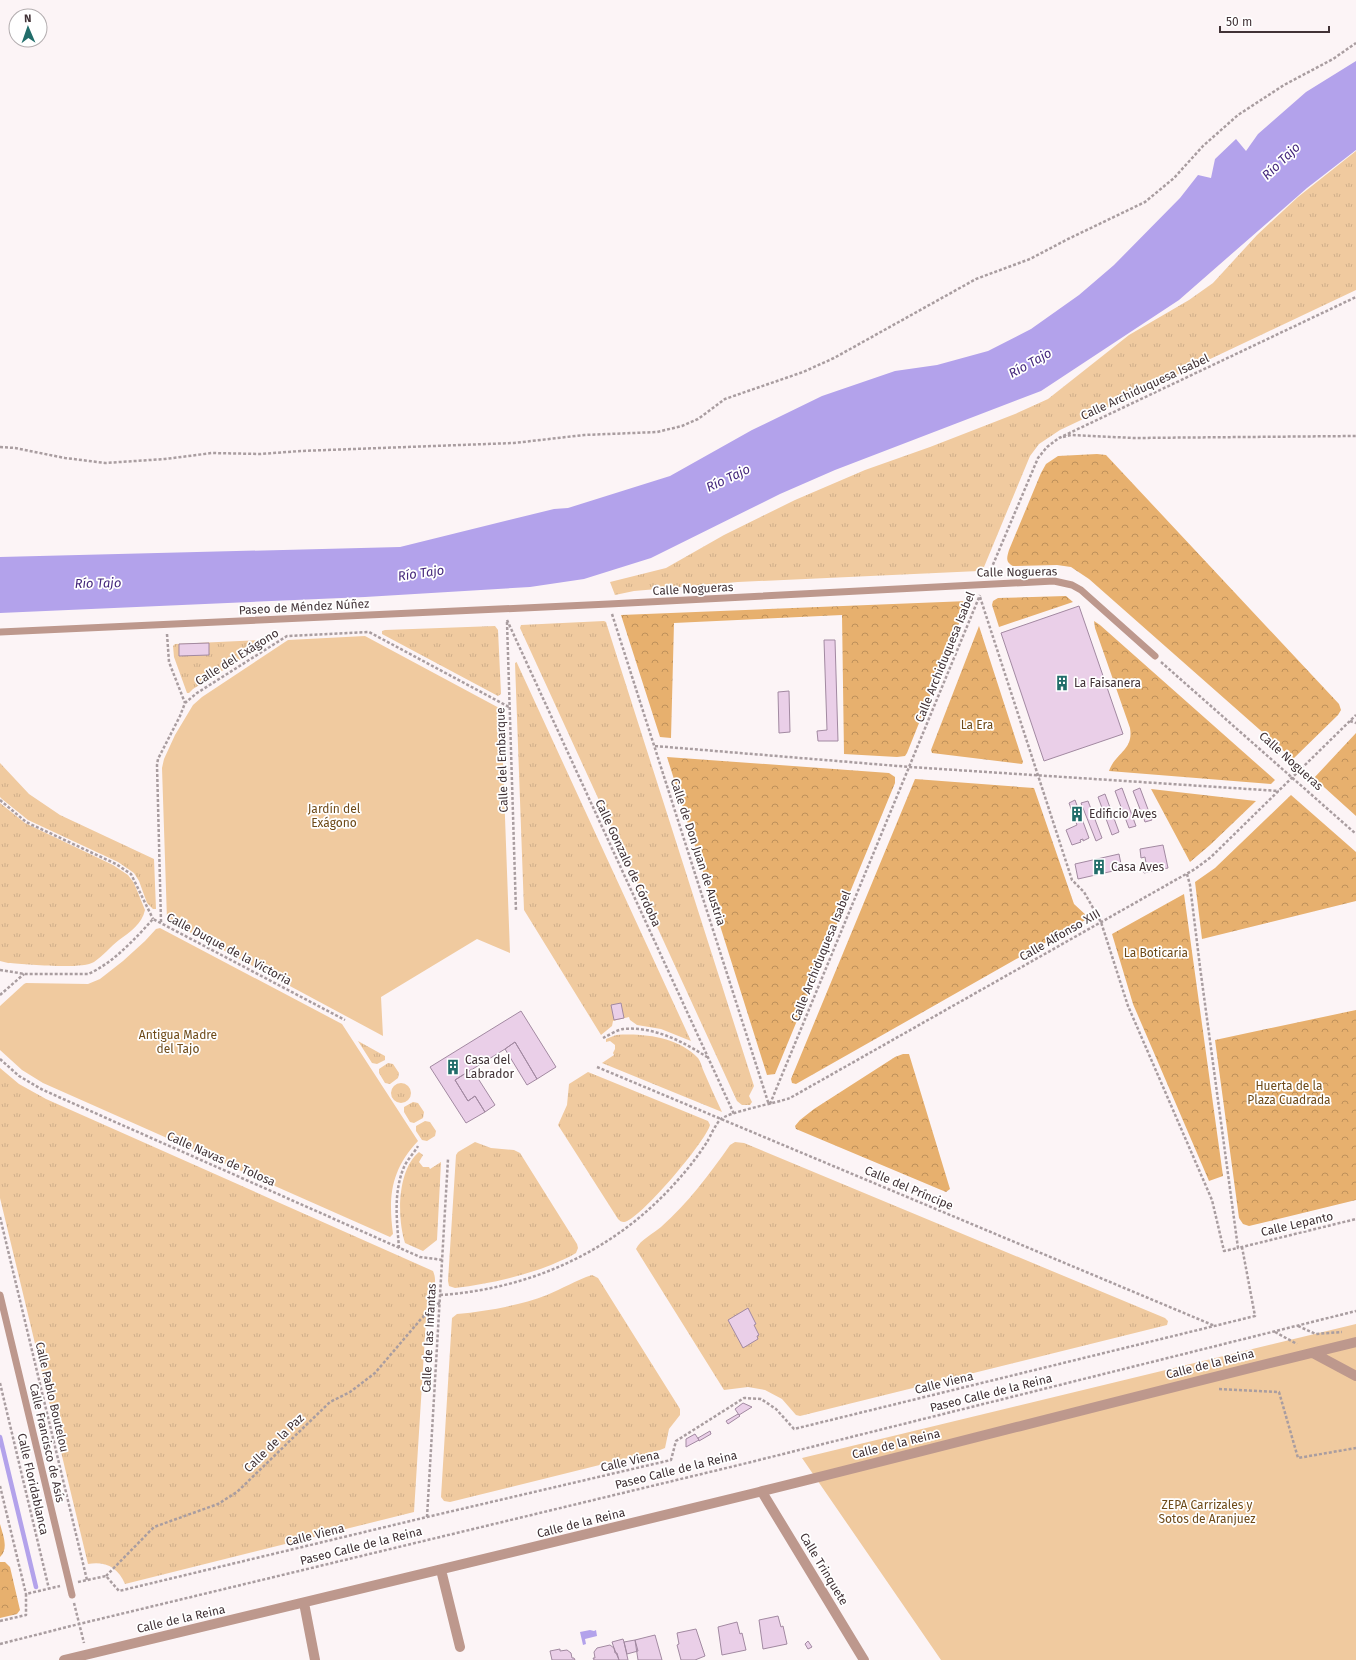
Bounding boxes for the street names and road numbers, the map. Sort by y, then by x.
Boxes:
street label: Calle Archiduquesa Isabel [1079,351,1212,423]
street label: Calle Nogueras [976,564,1058,580]
street label: Calle Nogueras [652,580,734,598]
street label: Calle Archiduquesa Isabel [912,589,978,724]
street label: Paseo de Méndez Núñez [238,597,370,617]
street label: Calle del Exágono [193,626,281,688]
street label: Calle del Embarque [493,707,511,813]
street label: Calle Nogueras [1256,729,1326,793]
street label: Calle de Don Juan de Austria [668,777,728,927]
street label: Calle Gonzalo de Córdoba [592,797,664,929]
street label: Calle Archiduquesa Isabel [788,888,854,1023]
street label: Calle Alfonso XIII [1017,906,1103,964]
street label: Calle Duque de la Victoria [164,910,294,988]
street label: Calle Navas de Tolosa [165,1129,277,1189]
street label: Calle del Príncipe [863,1163,955,1213]
street label: Calle Lepanto [1260,1209,1334,1239]
street label: Calle de las Infantas [419,1283,439,1393]
street label: Calle Pablo Boutelou [32,1340,72,1454]
street label: Calle de la Reina [1164,1346,1256,1382]
street label: Calle Viena [913,1369,975,1397]
street label: Paseo Calle de la Reina [928,1371,1054,1415]
street label: Calle Francisco de Asís [26,1382,68,1504]
street label: Calle de la Paz [241,1411,307,1475]
street label: Calle de la Reina [850,1426,942,1462]
street label: Calle Floridablanca [14,1432,52,1536]
street label: Calle Viena [599,1447,661,1475]
street label: Paseo Calle de la Reina [613,1448,739,1492]
street label: Calle de la Reina [535,1505,627,1541]
street label: Calle Viena [284,1521,346,1549]
street label: Paseo Calle de la Reina [298,1524,424,1568]
street label: Calle Trinquete [797,1530,851,1608]
street label: Calle de la Reina [135,1602,227,1636]

